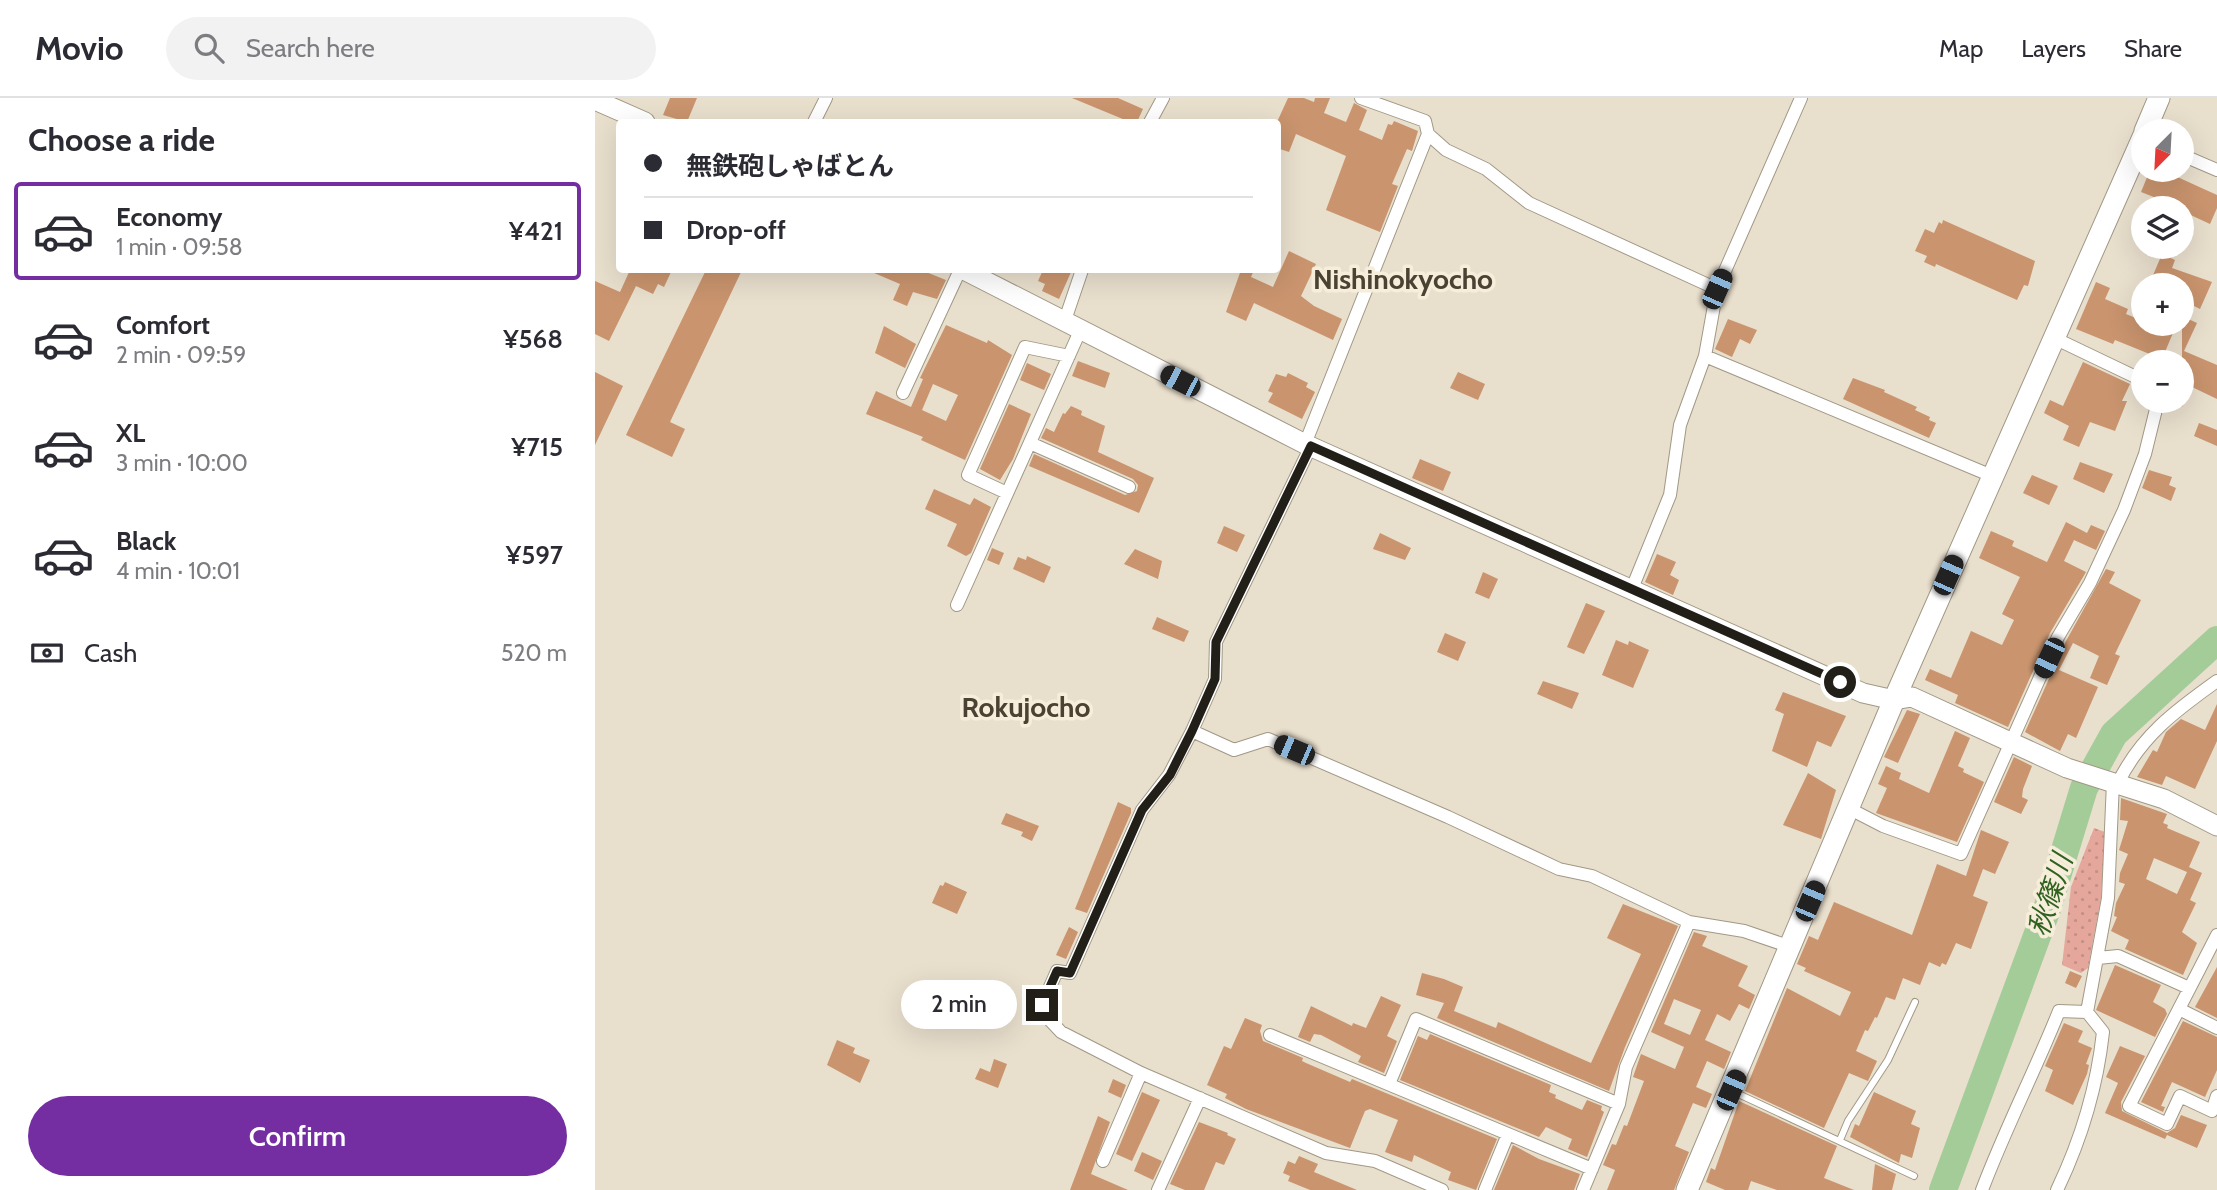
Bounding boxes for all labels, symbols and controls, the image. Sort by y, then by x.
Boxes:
search box [166,17,656,80]
text: Movio [35,28,124,68]
icon: search [190,29,228,67]
text: Search here [246,32,375,64]
text: Map [1939,34,1983,63]
text: Layers [2021,34,2086,63]
text: Share [2124,34,2182,63]
north arrow [2131,119,2195,182]
map controls [2131,119,2194,413]
text: Choose a ride [28,120,215,159]
text: 無鉄砲しゃばとん [686,150,894,182]
button: layers [2131,196,2194,259]
icon: car [32,200,95,263]
text: Economy [116,201,222,233]
text: Drop-off [686,214,786,246]
text: ¥421 [509,215,563,247]
text: 1 min · 09:58 [116,233,243,261]
district label: Nishinokyocho [1313,262,1493,296]
car [1699,266,1736,312]
button: + [2131,273,2194,336]
icon: car [32,308,95,371]
text: Comfort [116,309,210,341]
text: ¥568 [503,323,563,355]
text: 2 min · 09:59 [116,341,246,369]
button: − [2131,350,2194,413]
car [1157,362,1204,400]
icon: car [32,416,95,479]
text: XL [116,417,145,449]
text: ¥715 [511,431,563,463]
text: 3 min · 10:00 [116,449,248,477]
icon: car [32,524,95,587]
text: Black [116,525,176,557]
text: ¥597 [506,539,563,571]
car [1930,552,1967,598]
text: 4 min · 10:01 [116,557,240,585]
icon: cash [28,634,66,672]
car [2031,635,2068,681]
text: Cash [84,637,137,669]
text: 520 m [501,639,567,667]
route start [1824,666,1856,698]
district label: Rokujocho [962,690,1090,724]
car [1271,732,1318,768]
water label: 秋篠川 [2021,847,2080,940]
car [1793,878,1828,924]
callout: 2 min [902,981,1017,1030]
route end [1026,989,1058,1021]
text: 2 min [931,990,987,1018]
car [1714,1067,1749,1113]
button: Confirm [28,1096,567,1176]

